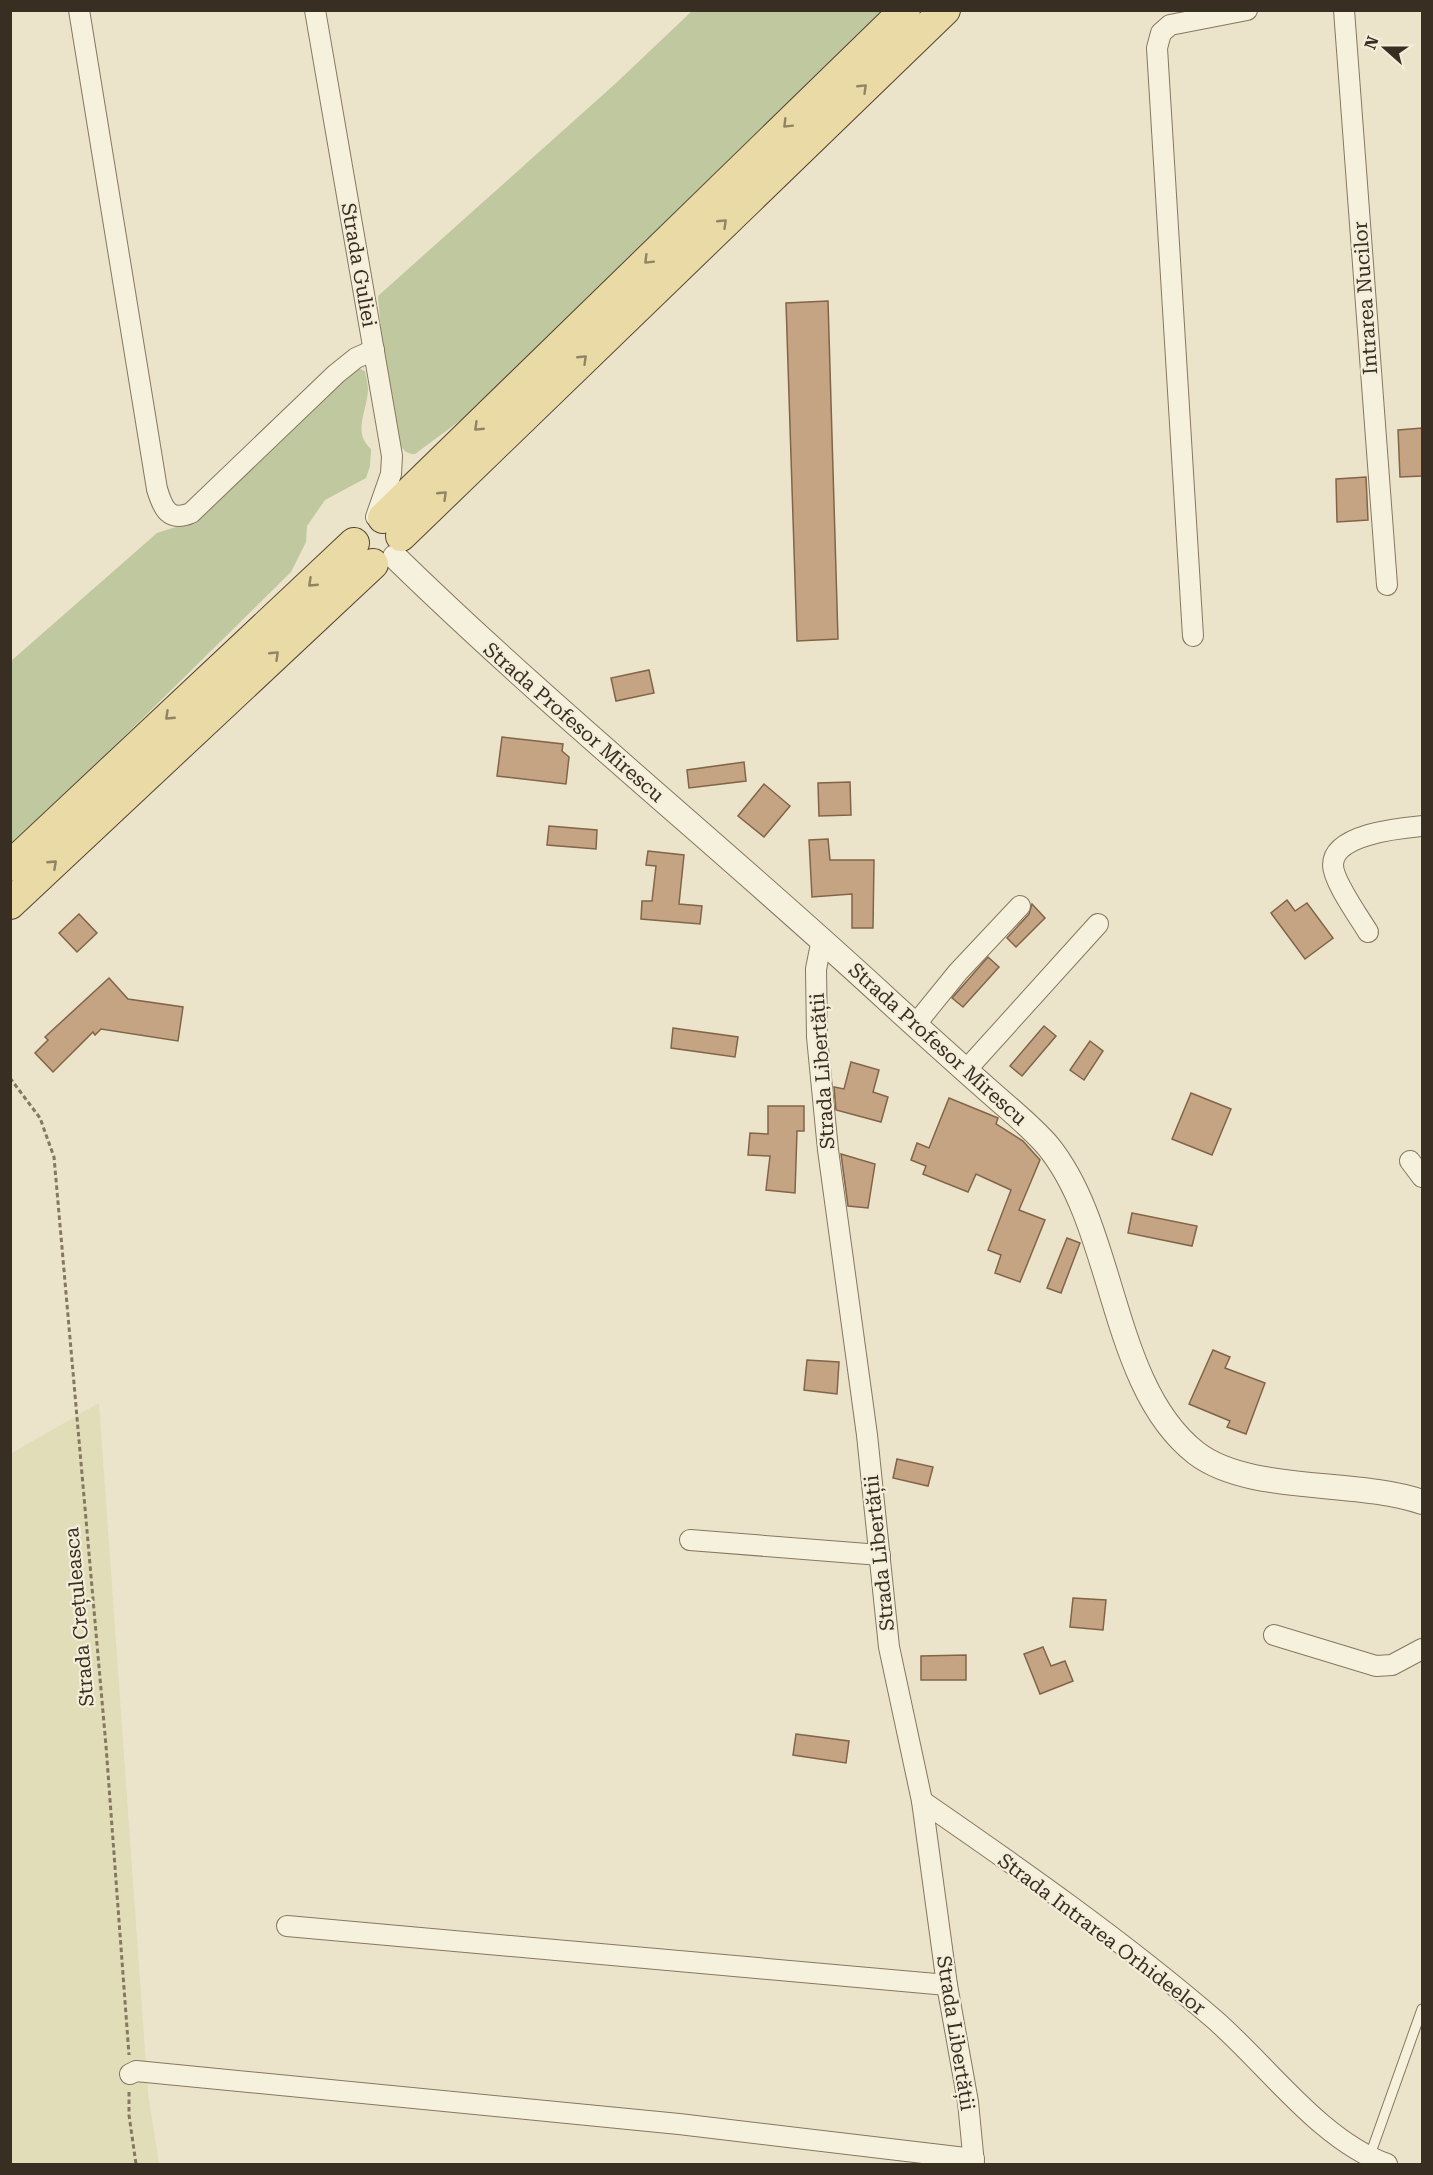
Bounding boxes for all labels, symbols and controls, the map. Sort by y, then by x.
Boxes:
north arrow [1355,18,1415,78]
text: N [1360,34,1383,52]
one-way arrow [856,84,867,95]
one-way arrow [783,116,794,127]
street label: Strada Guliei [336,201,382,329]
one-way arrow [715,220,726,231]
street label: Intrarea Nucilor [1348,220,1382,376]
one-way arrow [644,253,655,264]
one-way arrow [576,355,586,366]
one-way arrow [475,419,486,430]
one-way arrow [437,491,447,502]
one-way arrow [308,575,319,586]
street label: Strada Profesor Mirescu [479,637,670,807]
one-way arrow [269,651,279,662]
one-way arrow [166,709,176,720]
one-way arrow [46,860,57,871]
street label: Strada Profesor Mirescu [844,958,1032,1131]
street label: Strada Libertății [805,992,841,1150]
street label: Strada Libertății [859,1474,901,1632]
street label: Strada Crețuleasca [59,1526,101,1708]
street label: Strada Intrarea Orhideelor [994,1848,1210,2020]
street label: Strada Libertății [930,1954,980,2113]

